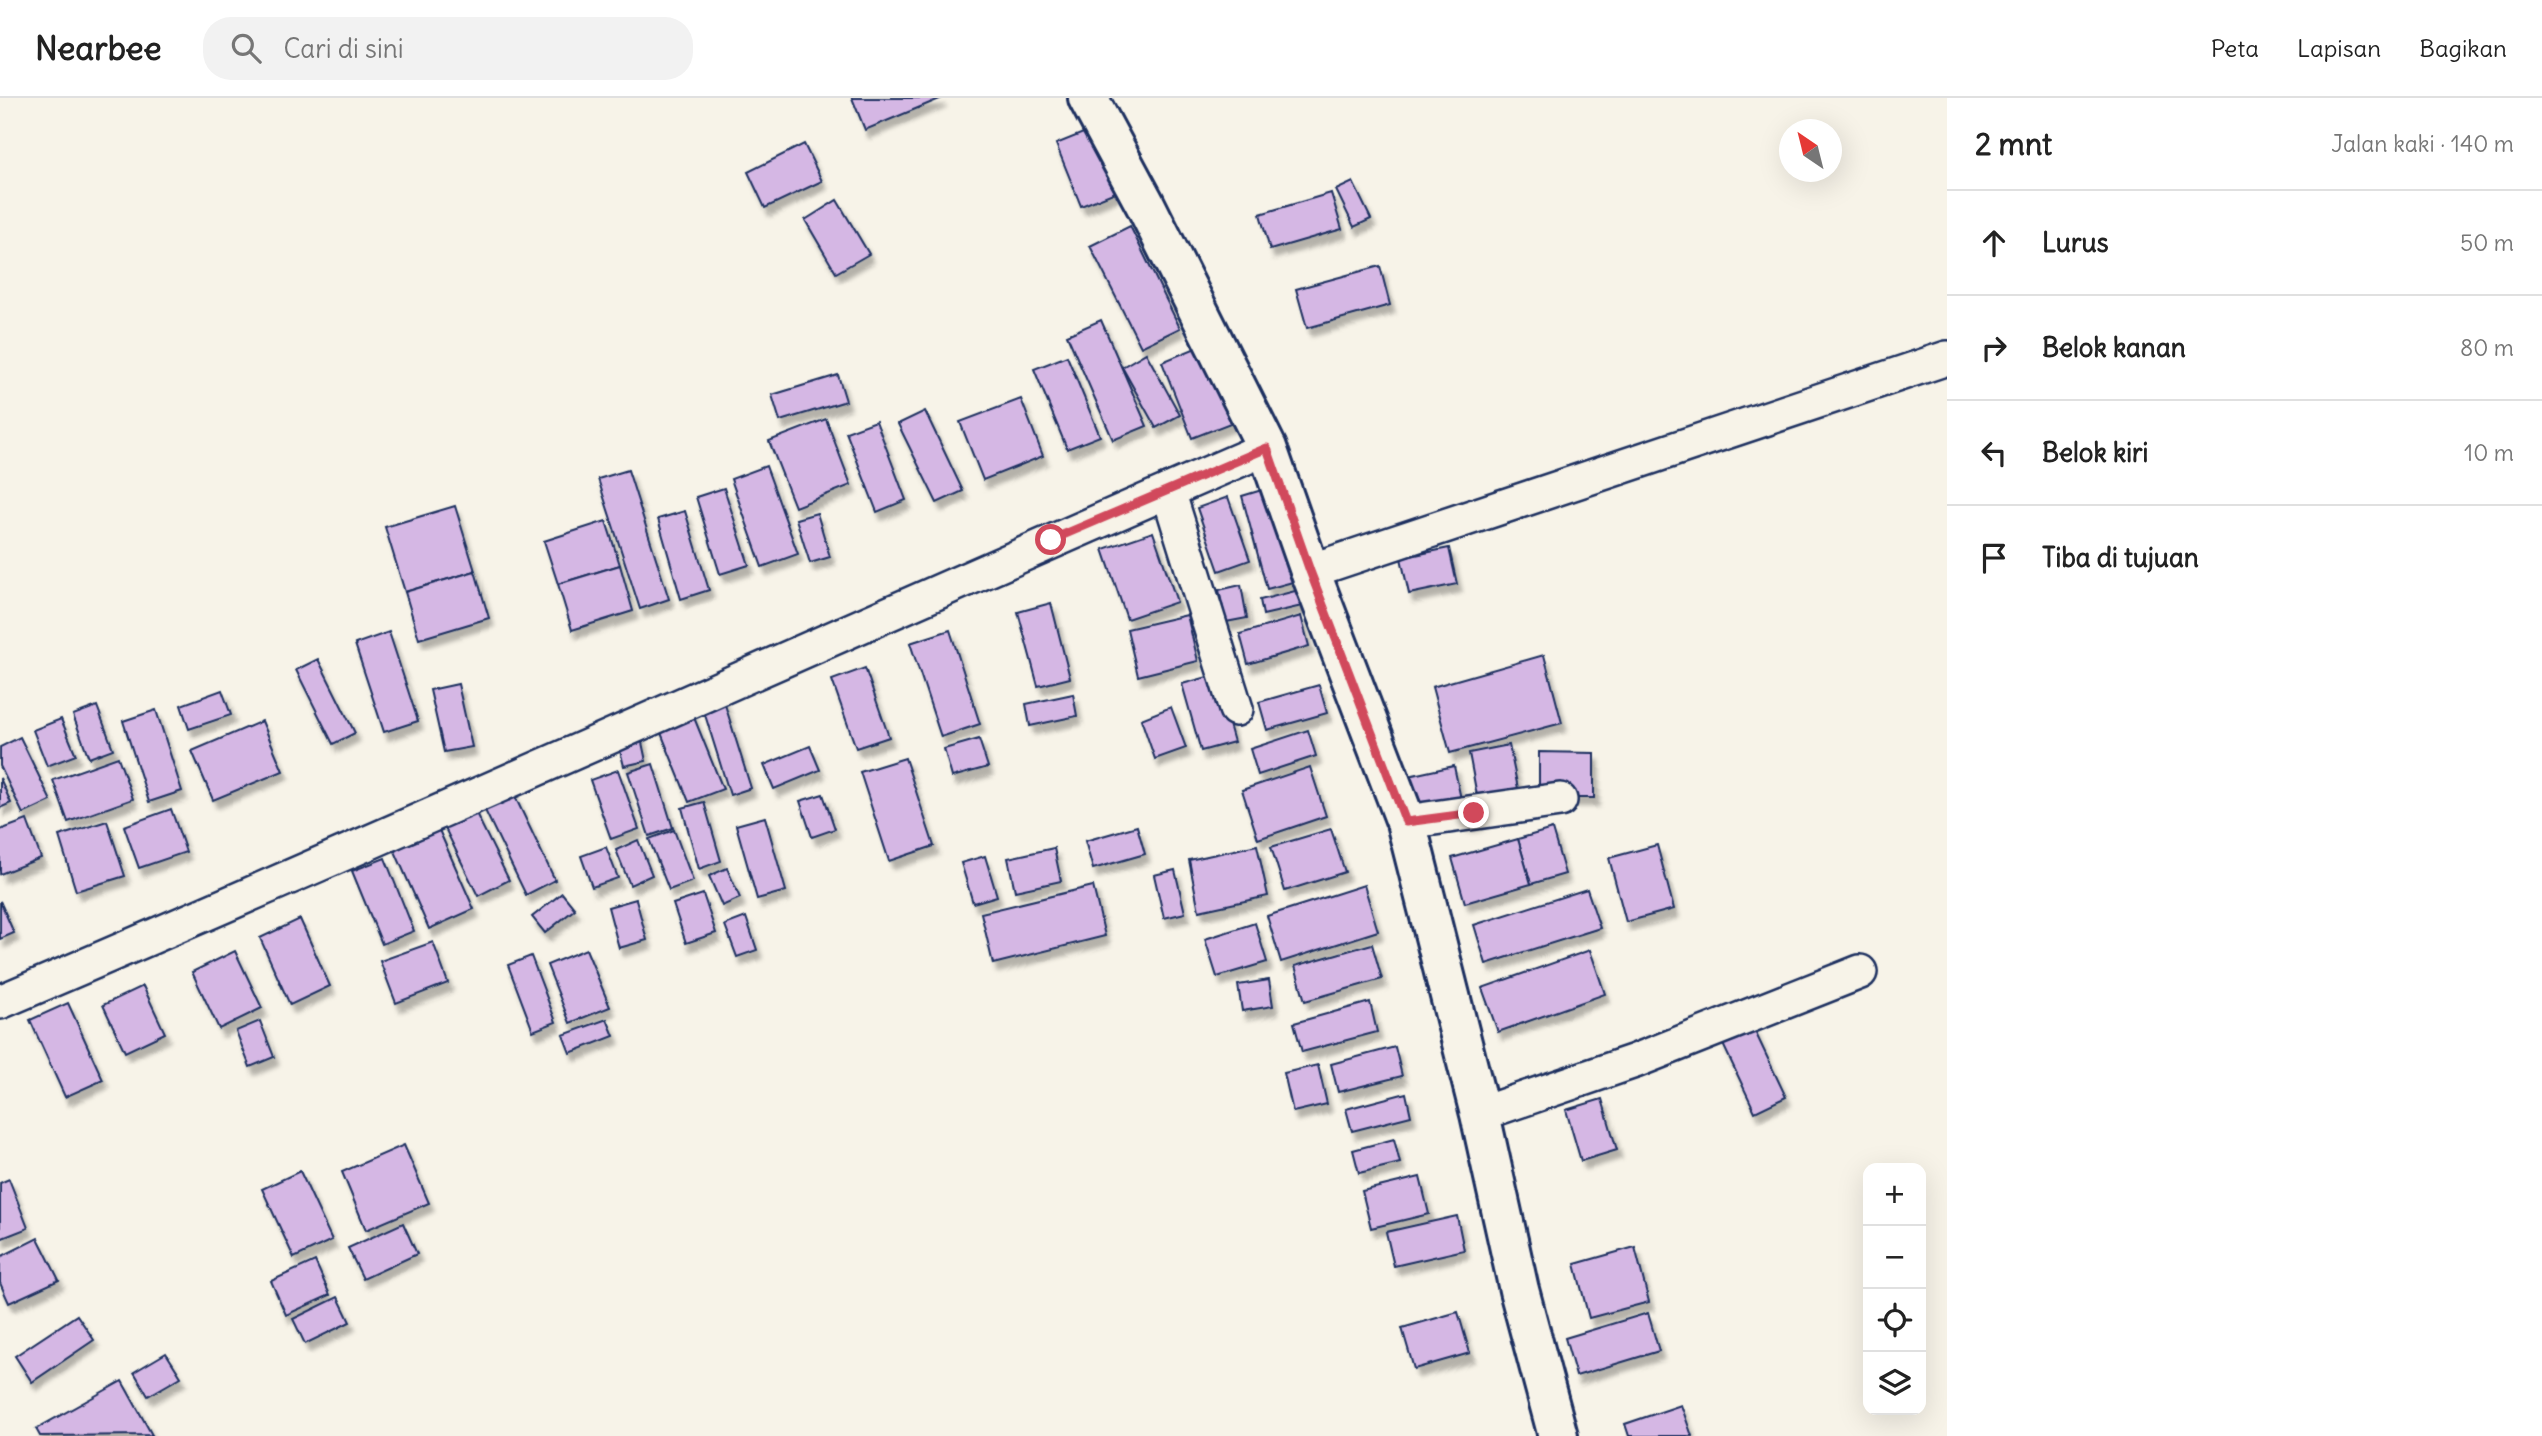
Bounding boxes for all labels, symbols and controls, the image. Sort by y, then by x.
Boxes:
search box [203,17,693,80]
text: Nearbee [35,27,161,69]
icon: search [227,29,265,67]
text: Cari di sini [283,32,404,65]
text: Peta [2211,33,2259,63]
text: Lapisan [2297,33,2381,63]
text: Bagikan [2419,33,2507,63]
north arrow [1779,119,1842,182]
text: 2 mnt [1975,125,2052,163]
text: Jalan kaki · 140 m [2331,129,2514,158]
icon: ahead [1975,224,2013,262]
text: Lurus [2042,226,2109,259]
text: 50 m [2460,228,2514,257]
icon: right [1975,329,2013,367]
text: Belok kanan [2042,331,2186,364]
text: 80 m [2460,333,2514,362]
icon: left [1975,434,2013,472]
text: Belok kiri [2042,436,2148,469]
text: 10 m [2464,438,2514,467]
route start [1035,524,1066,555]
icon: arrive [1975,539,2013,577]
text: Tiba di tujuan [2042,541,2199,574]
route end [1458,797,1489,828]
map controls [1863,1163,1926,1415]
button: + [1863,1163,1926,1226]
button: − [1863,1226,1926,1289]
button: locate [1863,1289,1926,1352]
button: layers [1863,1352,1926,1415]

